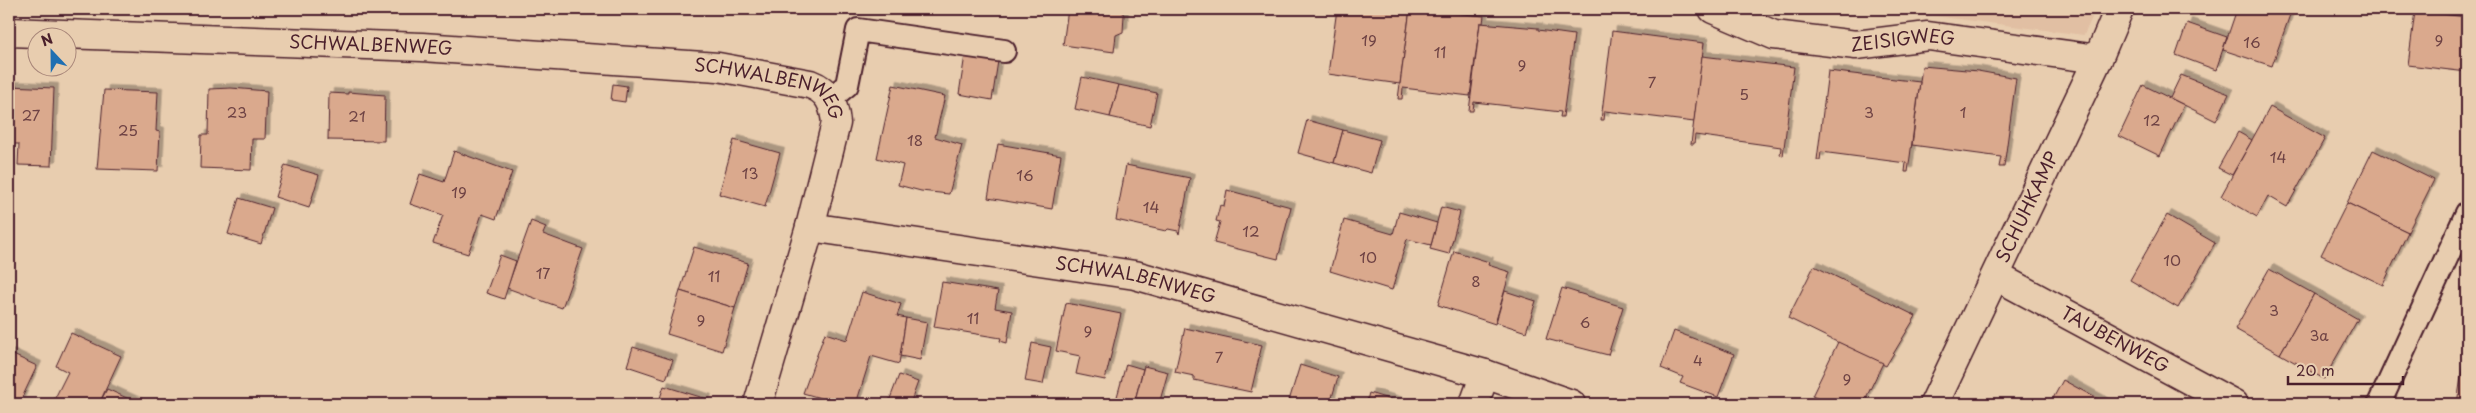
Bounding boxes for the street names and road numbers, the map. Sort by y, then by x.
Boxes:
street label: ZEISIGWEG [1849,21,1957,58]
street label: SCHWALBENWEG [289,27,454,61]
street label: SCHWALBENWEG [693,50,851,122]
street label: SCHUHKAMP [1988,146,2064,267]
street label: SCHWALBENWEG [1054,248,1219,309]
street label: TAUBENWEG [2057,298,2175,379]

